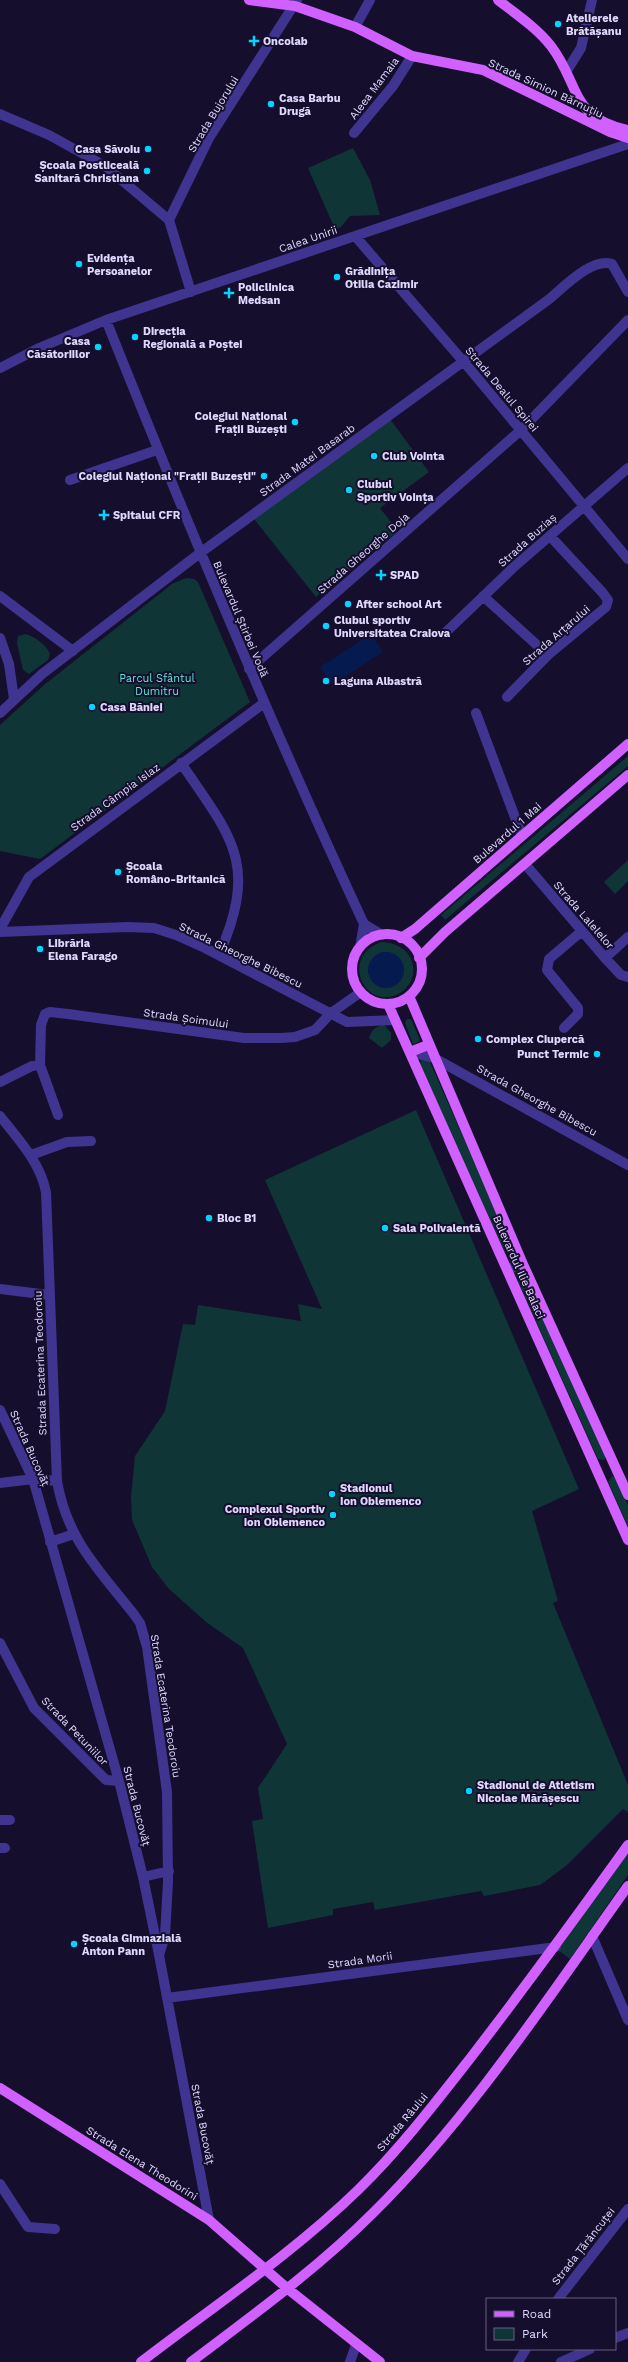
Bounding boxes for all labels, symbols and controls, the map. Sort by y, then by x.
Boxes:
place label: Atelierele Brătășanu [566,12,622,38]
marker: Atelierele Brătășanu [553,19,563,29]
marker: Oncolab [248,35,260,47]
place label: Oncolab [263,35,308,48]
street label: Aleea Mamaia [347,55,402,122]
street label: Strada Simion Bărnuțiu [486,56,605,121]
street label: Strada Bujorului [186,74,241,155]
place label: Casa Barbu Drugă [279,92,341,118]
marker: Casa Barbu Drugă [266,99,276,109]
place label: Casa Săvoiu [75,143,140,156]
marker: Casa Săvoiu [143,144,153,154]
place label: Școala Postliceală Sanitară Christiana [35,159,140,185]
marker: Școala Postliceală Sanitară Christiana [142,166,152,176]
street label: Calea Unirii [277,223,339,256]
place label: Evidența Persoanelor [87,252,152,278]
marker: Evidența Persoanelor [74,259,84,269]
place label: Grădinița Otilia Cazimir [345,265,419,291]
marker: Grădinița Otilia Cazimir [332,272,342,282]
place label: Policlinica Medsan [238,281,295,307]
marker: Policlinica Medsan [223,287,235,299]
place label: Direcția Regională a Poștei [143,325,243,351]
marker: Direcția Regională a Poștei [130,332,140,342]
place label: Casa Căsătoriilor [27,335,91,361]
marker: Casa Căsătoriilor [93,342,103,352]
street label: Strada Dealul Spirei [462,344,541,434]
place label: Colegiul Național Frații Buzești [195,410,287,436]
marker: Colegiul Național Frații Buzești [290,417,300,427]
street label: Strada Matei Basarab [257,421,358,499]
place label: Club Vointa [382,450,445,463]
marker: Club Vointa [369,451,379,461]
place label: Colegiul Național "Frații Buzești" [79,470,256,483]
marker: Colegiul Național "Frații Buzești" [259,471,269,481]
place label: Clubul Sportiv Voința [357,478,434,504]
marker: Clubul Sportiv Voința [344,485,354,495]
marker: Spitalul CFR [98,509,110,521]
place label: Spitalul CFR [113,509,181,522]
street label: Strada Gheorghe Doja [315,510,412,597]
street label: Strada Buziaș [496,511,559,570]
street label: Bulevardul Știrbei Vodă [210,559,271,679]
marker: SPAD [375,569,387,581]
place label: SPAD [390,569,419,582]
place label: After school Art [356,598,442,611]
marker: After school Art [343,599,353,609]
street label: Strada Arțarului [520,603,593,668]
place label: Clubul sportiv Universitatea Craiova [334,614,451,640]
marker: Clubul sportiv Universitatea Craiova [321,621,331,631]
park label: Parcul Sfântul Dumitru [119,672,195,698]
place label: Laguna Albastră [334,675,423,688]
marker: Laguna Albastră [321,676,331,686]
place label: Casa Băniei [100,701,163,714]
marker: Casa Băniei [87,702,97,712]
street label: Strada Câmpia Islaz [68,761,163,834]
street label: Bulevardul 1 Mai [470,800,544,867]
place label: Școala Româno-Britanică [126,860,226,886]
marker: Școala Româno-Britanică [113,867,123,877]
street label: Strada Lalelelor [551,879,617,952]
street label: Strada Gheorghe Bibescu [177,920,305,991]
place label: Librăria Elena Farago [48,937,118,963]
marker: Librăria Elena Farago [35,944,45,954]
street label: Strada Șoimului [143,1006,229,1031]
place label: Complex Ciupercă [486,1033,585,1046]
marker: Complex Ciupercă [473,1034,483,1044]
place label: Punct Termic [517,1048,589,1061]
marker: Punct Termic [592,1049,602,1059]
street label: Strada Gheorghe Bibescu [474,1062,599,1139]
place label: Bloc B1 [217,1212,256,1225]
marker: Bloc B1 [204,1213,214,1223]
street label: Bulevardul Ilie Balaci [490,1214,547,1321]
place label: Sala Polivalentă [393,1222,481,1235]
marker: Sala Polivalentă [380,1223,390,1233]
street label: Strada Ecaterina Teodoroiu [31,1290,50,1436]
street label: Strada Bucovăț [7,1408,52,1489]
place label: Stadionul Ion Oblemenco [340,1482,422,1508]
marker: Stadionul Ion Oblemenco [327,1489,337,1499]
place label: Complexul Sportiv Ion Oblemenco [225,1503,326,1529]
marker: Complexul Sportiv Ion Oblemenco [328,1510,338,1520]
street label: Strada Ecaterina Teodoroiu [148,1633,183,1779]
street label: Strada Petuniilor [39,1694,111,1769]
street label: Strada Bucovăț [120,1765,153,1848]
place label: Stadionul de Atletism Nicolae Mărășescu [477,1779,595,1805]
marker: Stadionul de Atletism Nicolae Mărășescu [464,1786,474,1796]
place label: Școala Gimnazială Anton Pann [82,1932,182,1958]
marker: Școala Gimnazială Anton Pann [69,1939,79,1949]
street label: Strada Morii [327,1950,393,1971]
street label: Strada Bucovăț [188,2083,217,2166]
street label: Strada Râului [374,2090,431,2154]
street label: Strada Elena Theodorini [84,2124,200,2203]
street label: Strada Țărăncuței [549,2205,618,2288]
legend [486,2298,616,2350]
text: Road [522,2307,551,2321]
text: Park [522,2327,548,2341]

